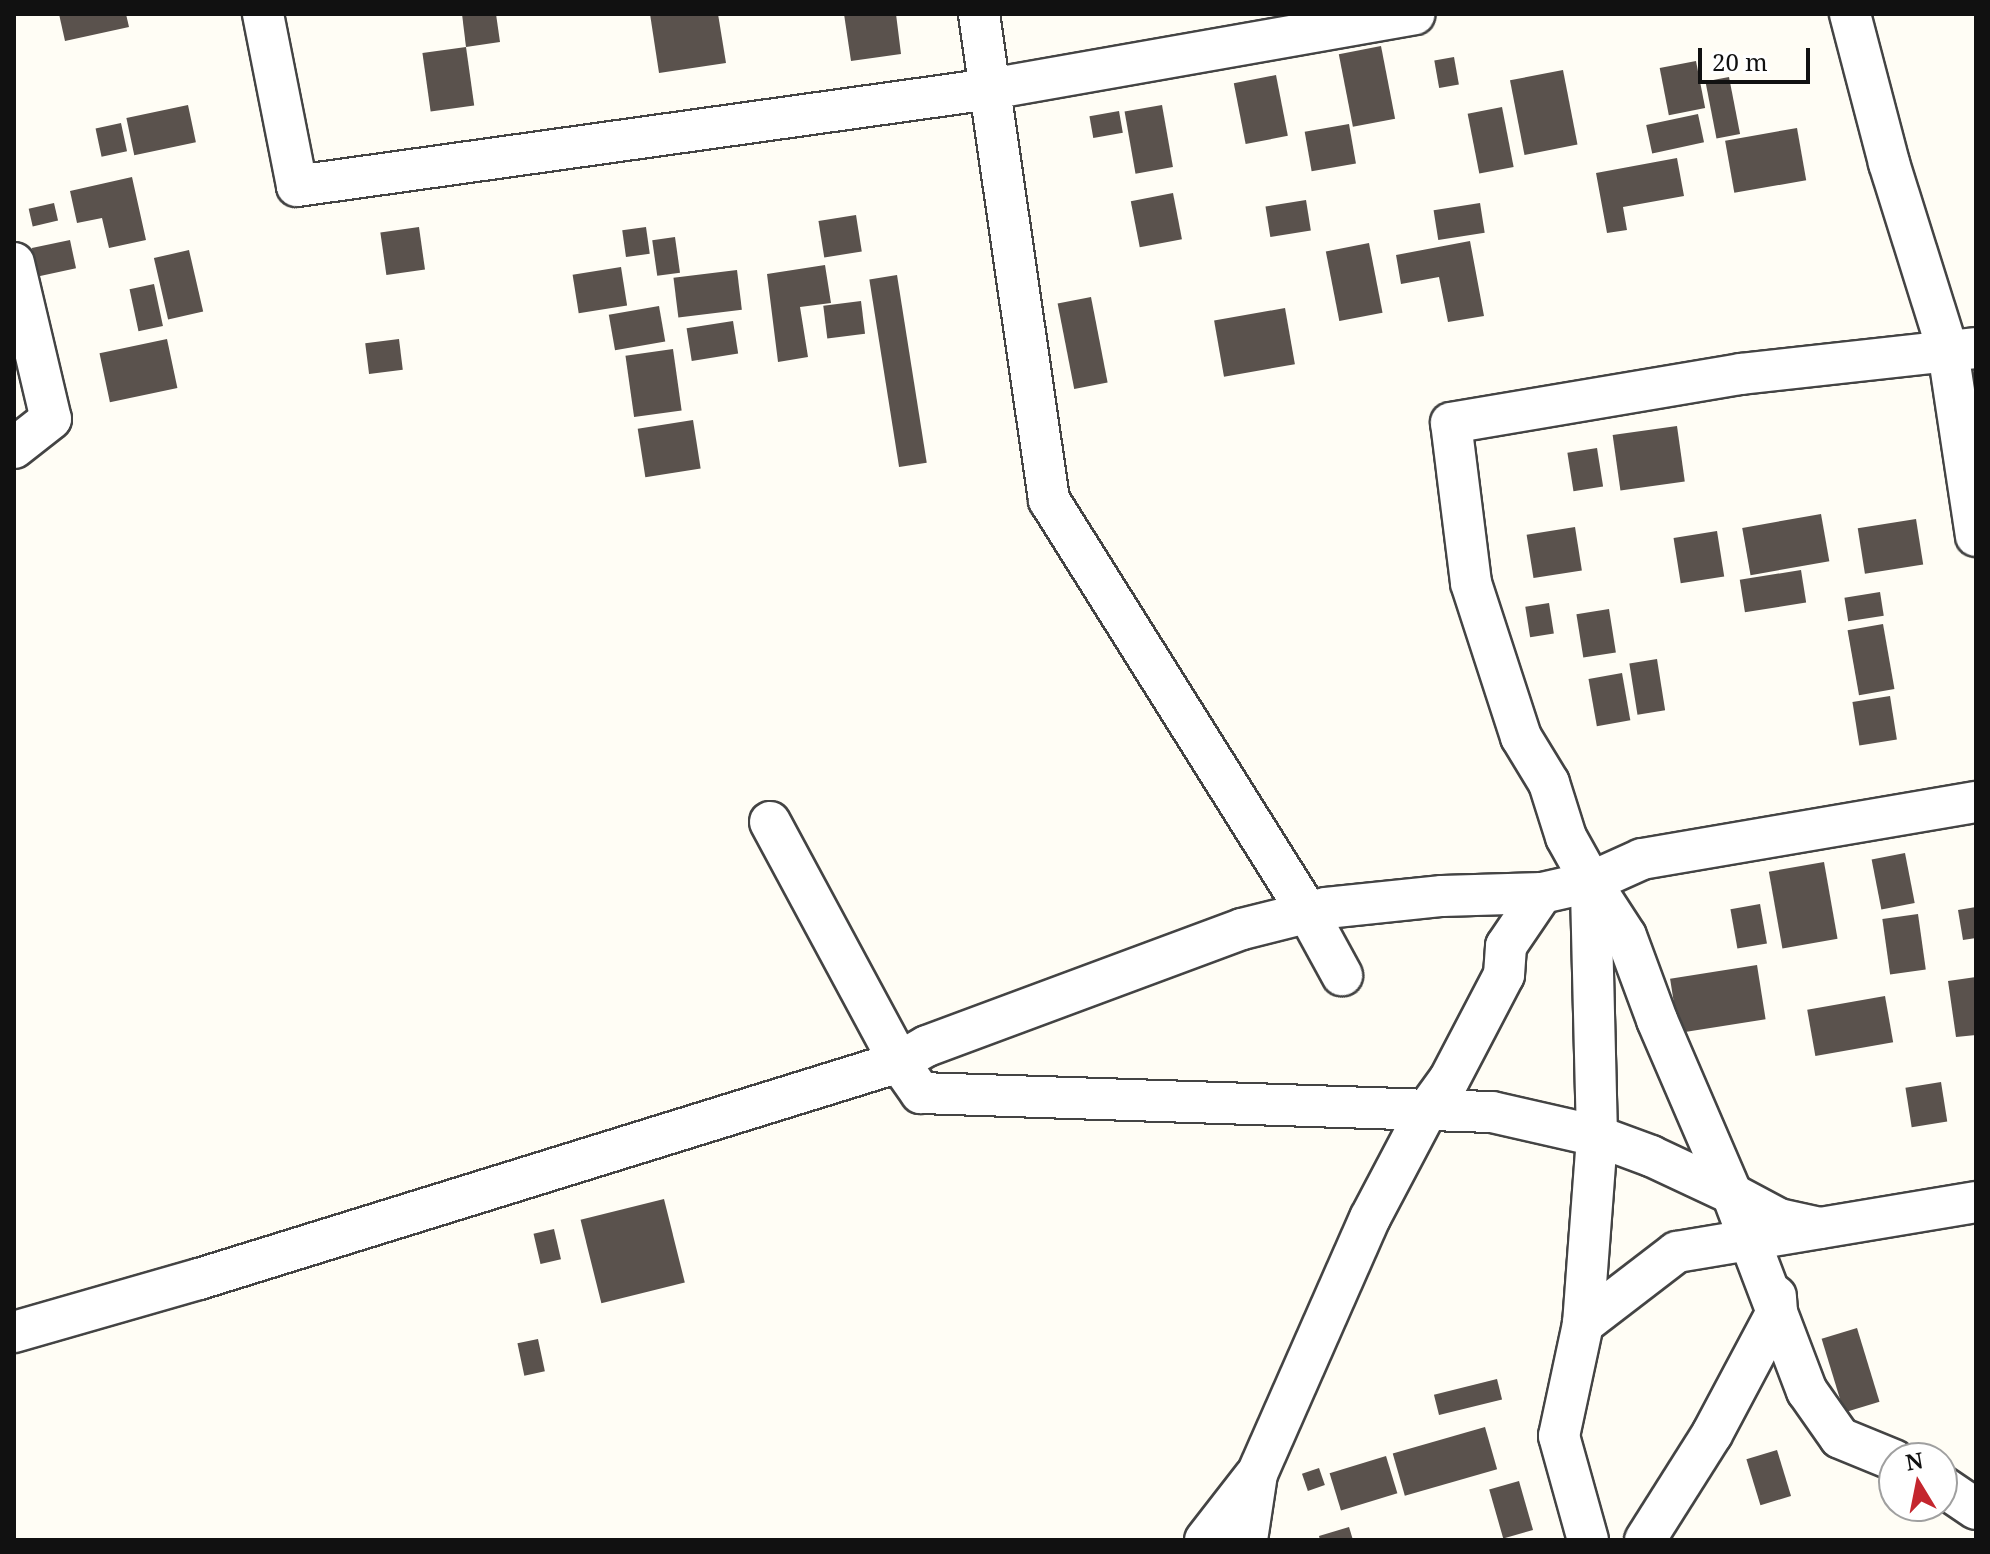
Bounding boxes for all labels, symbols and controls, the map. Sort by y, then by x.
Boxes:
scale bar [1702,32,1814,82]
text: 20 m [1712,45,1768,78]
north arrow [1878,1442,1958,1522]
text: N [1903,1444,1925,1477]

